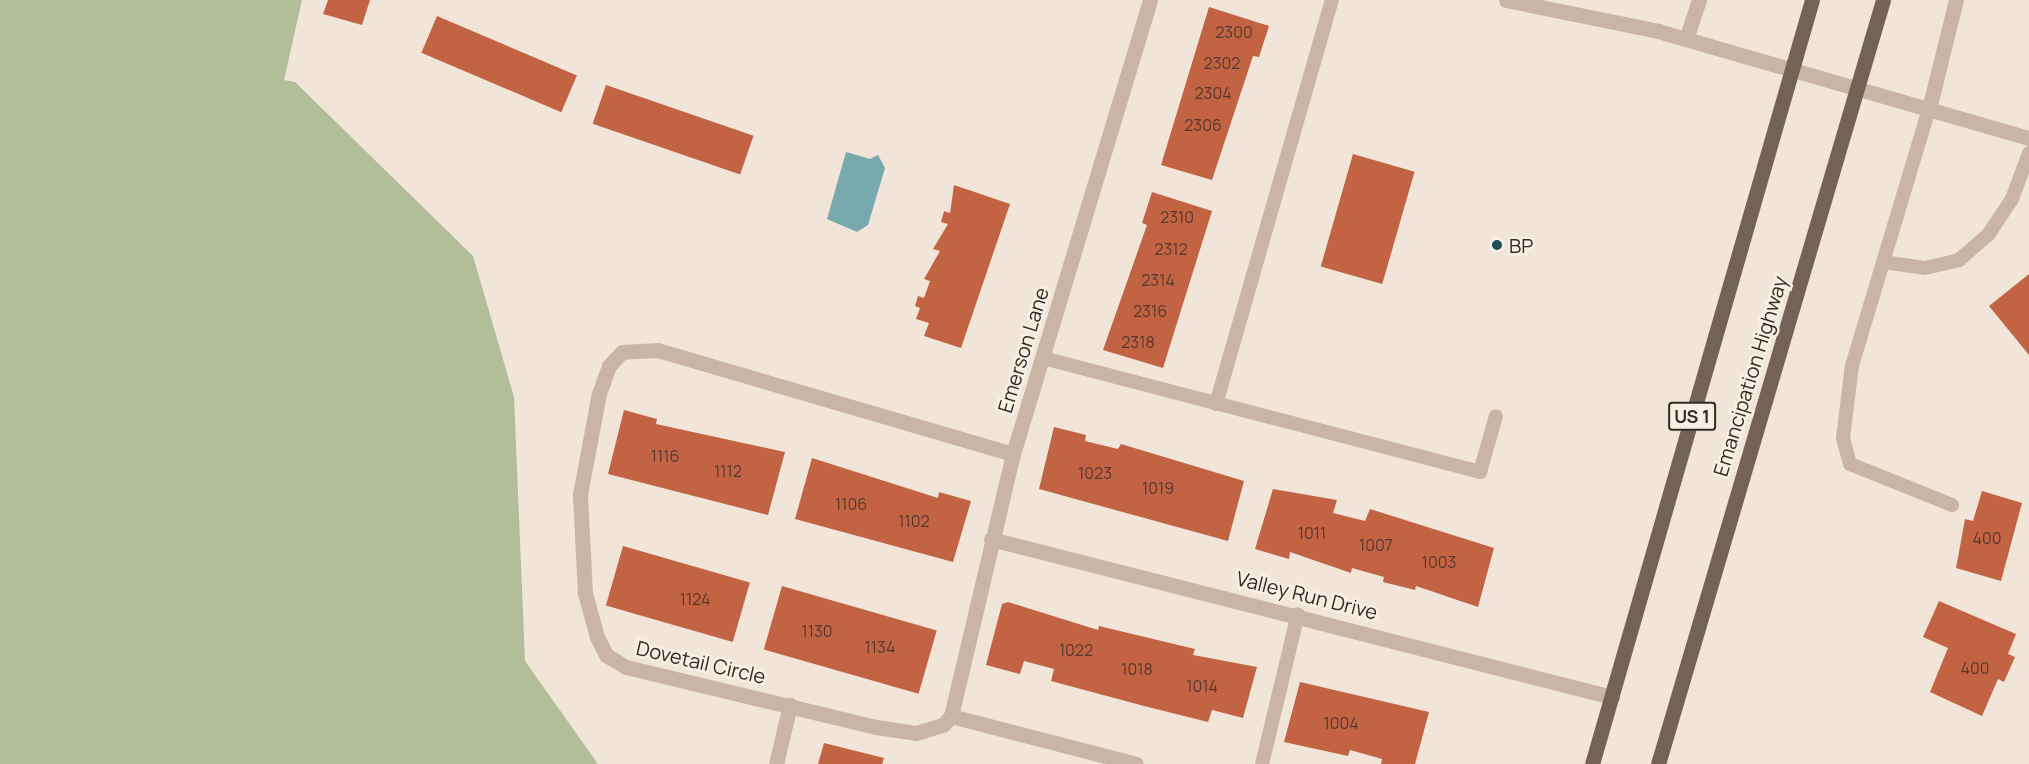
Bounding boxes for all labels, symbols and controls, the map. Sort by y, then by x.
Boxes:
house number: 2300 [1215,22,1253,42]
house number: 2302 [1204,53,1240,73]
house number: 2304 [1194,83,1232,103]
house number: 2306 [1184,115,1222,135]
house number: 2310 [1160,207,1194,227]
place label: BP [1509,233,1533,257]
marker: BP [1490,238,1504,252]
house number: 2312 [1154,239,1188,259]
house number: 2314 [1141,270,1175,290]
street label: Emancipation Highway [1708,273,1792,479]
street label: Emerson Lane [993,284,1053,416]
house number: 2316 [1133,301,1167,321]
house number: 2318 [1121,332,1155,352]
road number: US 1 [1668,401,1716,431]
house number: 1116 [651,446,679,466]
house number: 1112 [714,461,742,481]
house number: 1023 [1078,463,1112,483]
house number: 1019 [1142,478,1174,498]
house number: 1106 [835,494,867,514]
house number: 1102 [898,511,930,531]
house number: 1011 [1298,523,1326,543]
house number: 400 [1973,528,2001,548]
house number: 1007 [1359,535,1393,555]
house number: 1003 [1422,552,1456,572]
street label: Valley Run Drive [1234,566,1380,624]
house number: 1124 [680,589,710,609]
house number: 1130 [801,621,833,641]
street label: Dovetail Circle [634,635,768,689]
house number: 1134 [865,637,895,657]
house number: 1022 [1059,640,1093,660]
house number: 400 [1961,658,1989,678]
house number: 1018 [1121,659,1153,679]
house number: 1014 [1186,676,1218,696]
house number: 1004 [1323,713,1359,733]

